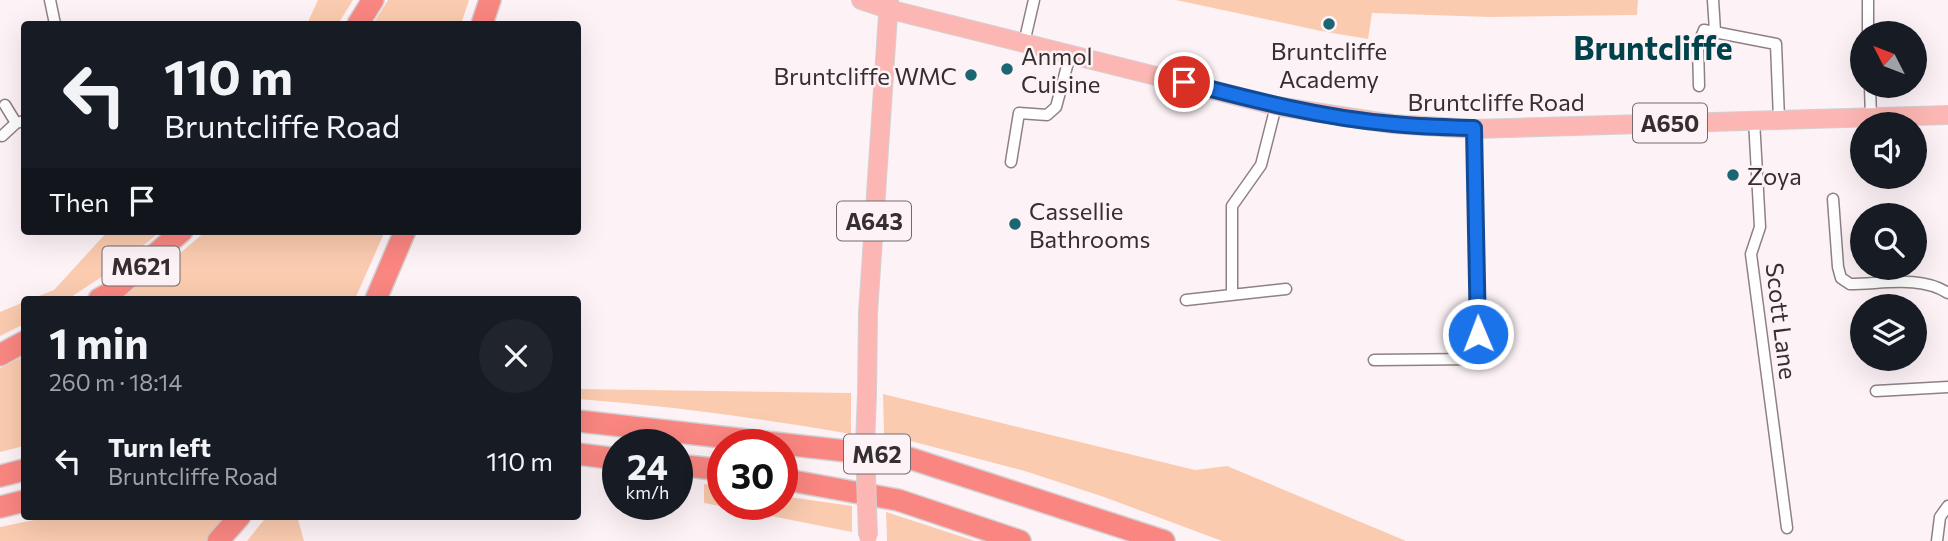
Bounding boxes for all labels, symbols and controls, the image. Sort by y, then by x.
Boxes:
marker: Bruntcliffe Academy [1321,16,1337,32]
north arrow [1850,21,1927,98]
map controls [1850,21,1927,371]
district label: Bruntcliffe [1573,27,1733,67]
place label: Bruntcliffe Academy [1271,36,1387,93]
place label: Anmol Cuisine [1021,41,1101,98]
text: 110 m [164,45,293,105]
icon: left [49,49,140,140]
pin [1154,52,1214,112]
place label: Bruntcliffe WMC [773,61,957,90]
marker: Anmol Cuisine [999,61,1015,77]
icon: arrive [1165,63,1203,101]
marker: Bruntcliffe WMC [963,67,979,83]
street label: Bruntcliffe Road [1407,87,1585,116]
road number: A650 [1633,104,1707,142]
text: Bruntcliffe Road [164,105,400,145]
button: sound [1850,112,1927,189]
place label: Zoya [1747,161,1802,190]
marker: Zoya [1725,167,1741,183]
icon: arrive [123,182,161,220]
text: Then [49,186,109,217]
place label: Cassellie Bathrooms [1029,196,1150,253]
road number: A643 [837,202,911,241]
button: search [1850,203,1927,280]
marker: Cassellie Bathrooms [1007,216,1023,232]
road number: M621 [102,246,180,286]
street label: Scott Lane [1760,261,1804,381]
button: layers [1850,294,1927,371]
position arrow [1441,297,1515,371]
text: 1 min [49,316,149,368]
button: close [479,319,553,393]
text: 260 m · 18:14 [49,368,182,396]
speed limit sign: 30 [707,429,798,520]
text: Turn left [108,431,211,462]
road number: M62 [844,435,910,474]
icon: left [49,442,87,480]
text: 24 [627,444,668,487]
text: 110 m [486,445,553,476]
text: Bruntcliffe Road [108,462,278,490]
text: km/h [626,481,669,503]

